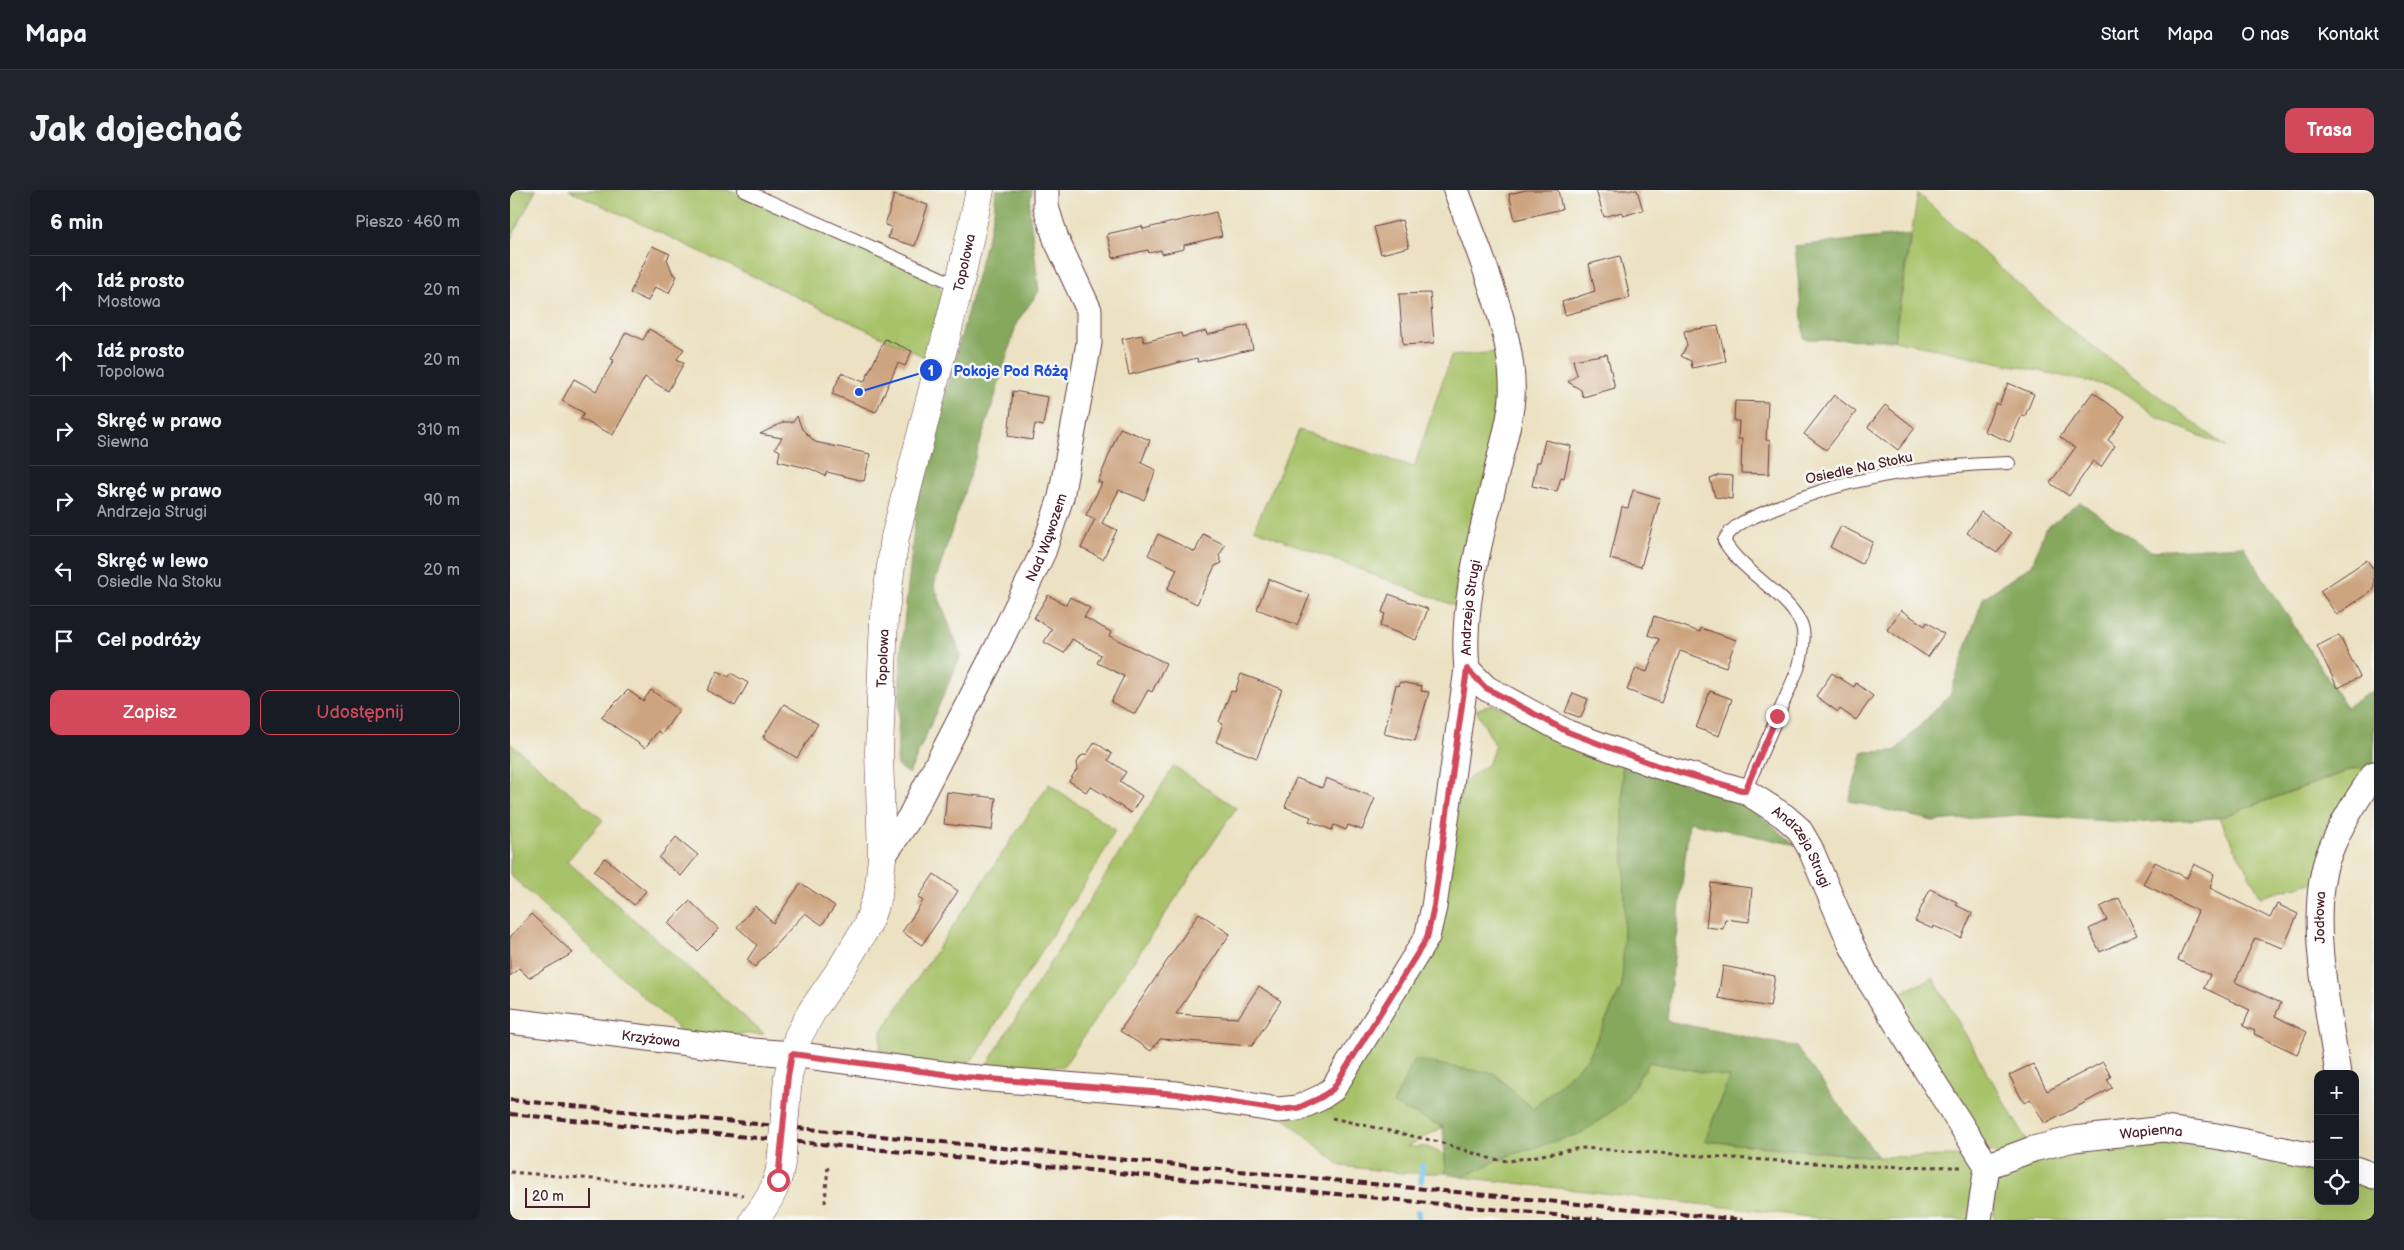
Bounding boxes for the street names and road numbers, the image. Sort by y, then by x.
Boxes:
street label: Topolowa [949,232,979,294]
street label: Osiedle Na Stoku [1804,448,1914,488]
street label: Nad Wąwozem [1022,491,1070,584]
street label: Andrzeja Strugi [1457,558,1484,656]
street label: Topolowa [873,628,892,688]
street label: Andrzeja Strugi [1769,802,1834,890]
street label: Jodłowa [2311,890,2329,944]
street label: Krzyżowa [621,1026,681,1050]
street label: Wapienna [2119,1120,2184,1142]

